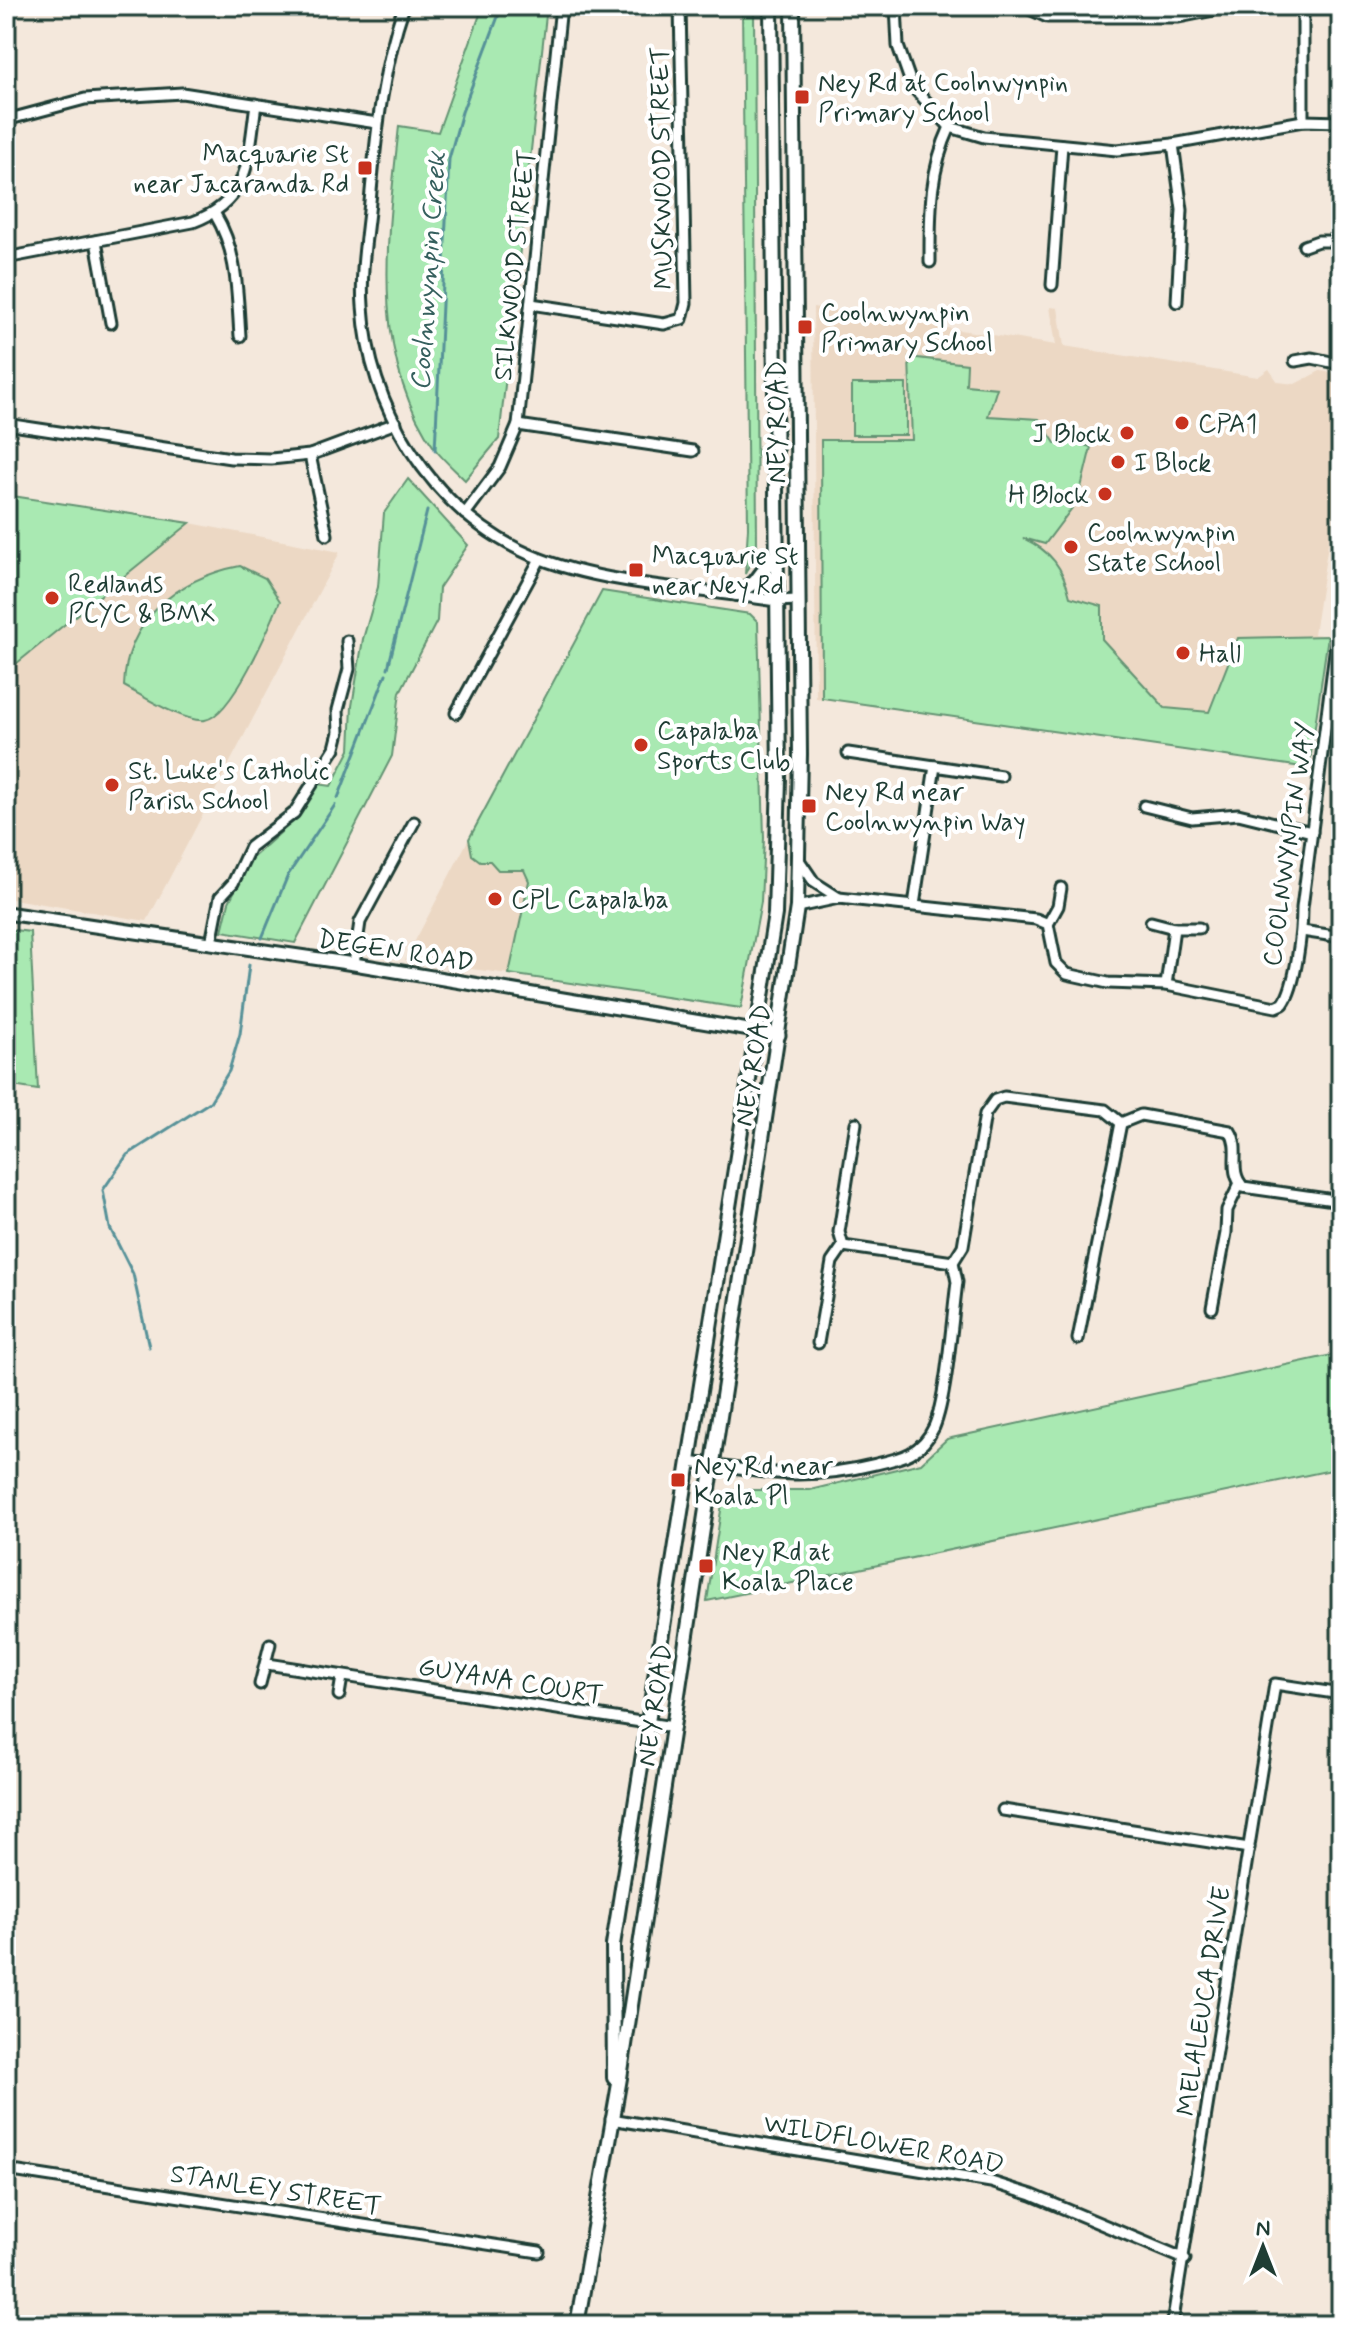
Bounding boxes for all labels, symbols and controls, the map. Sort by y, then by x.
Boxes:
street label: MUSKWOOD STREET [644,46,682,290]
place label: Ney Rd at Coolnwynpin Primary School [818,67,1068,131]
marker: Ney Rd at Coolnwynpin Primary School [793,88,811,106]
place label: Macquarie St near Jacaranda Rd [133,138,349,202]
street label: SILKWOOD STREET [487,148,545,382]
water label: Coolnwynpin Creek [403,149,456,392]
marker: Macquarie St near Jacaranda Rd [356,159,374,177]
place label: Coolnwynpin Primary School [821,297,993,361]
marker: Coolnwynpin Primary School [796,318,814,336]
street label: NEY ROAD [761,360,795,484]
place label: CPA1 [1198,408,1257,442]
marker: CPA1 [1173,414,1191,432]
place label: J Block [1032,418,1111,452]
marker: J Block [1118,424,1136,442]
place label: I Block [1134,447,1211,481]
marker: I Block [1109,453,1127,471]
place label: H Block [1008,479,1089,513]
marker: H Block [1096,485,1114,503]
place label: Coolnwynpin State School [1087,517,1236,581]
marker: Coolnwynpin State School [1062,538,1080,556]
place label: Macquarie St near Ney Rd [652,540,798,604]
marker: Macquarie St near Ney Rd [627,561,645,579]
place label: Redlands PCYC & BMX [68,568,216,632]
marker: Redlands PCYC & BMX [43,589,61,607]
place label: Hall [1199,638,1241,672]
marker: Hall [1174,644,1192,662]
place label: Capalaba Sports Club [657,715,790,779]
street label: COOLNWYNPIN WAY [1256,720,1324,969]
marker: Capalaba Sports Club [632,736,650,754]
place label: St. Luke's Catholic Parish School [128,755,329,819]
marker: St. Luke's Catholic Parish School [103,776,121,794]
place label: Ney Rd near Coolnwynpin Way [825,776,1026,840]
marker: Ney Rd near Coolnwynpin Way [800,797,818,815]
place label: CPL Capalaba [511,884,669,918]
marker: CPL Capalaba [486,890,504,908]
street label: DEGEN ROAD [315,923,476,981]
street label: NEY ROAD [728,1002,780,1129]
place label: Ney Rd near Koala Pl [694,1450,834,1514]
marker: Ney Rd near Koala Pl [669,1471,687,1489]
place label: Ney Rd at Koala Place [722,1536,854,1600]
marker: Ney Rd at Koala Place [697,1557,715,1575]
street label: NEY ROAD [631,1642,681,1769]
street label: GUYANA COURT [416,1651,606,1713]
street label: MELALEUCA DRIVE [1170,1884,1240,2119]
street label: WILDFLOWER ROAD [761,2107,1006,2183]
street label: STANLEY STREET [168,2157,384,2224]
north arrow [1223,2207,1303,2287]
text: N [1256,2215,1270,2243]

